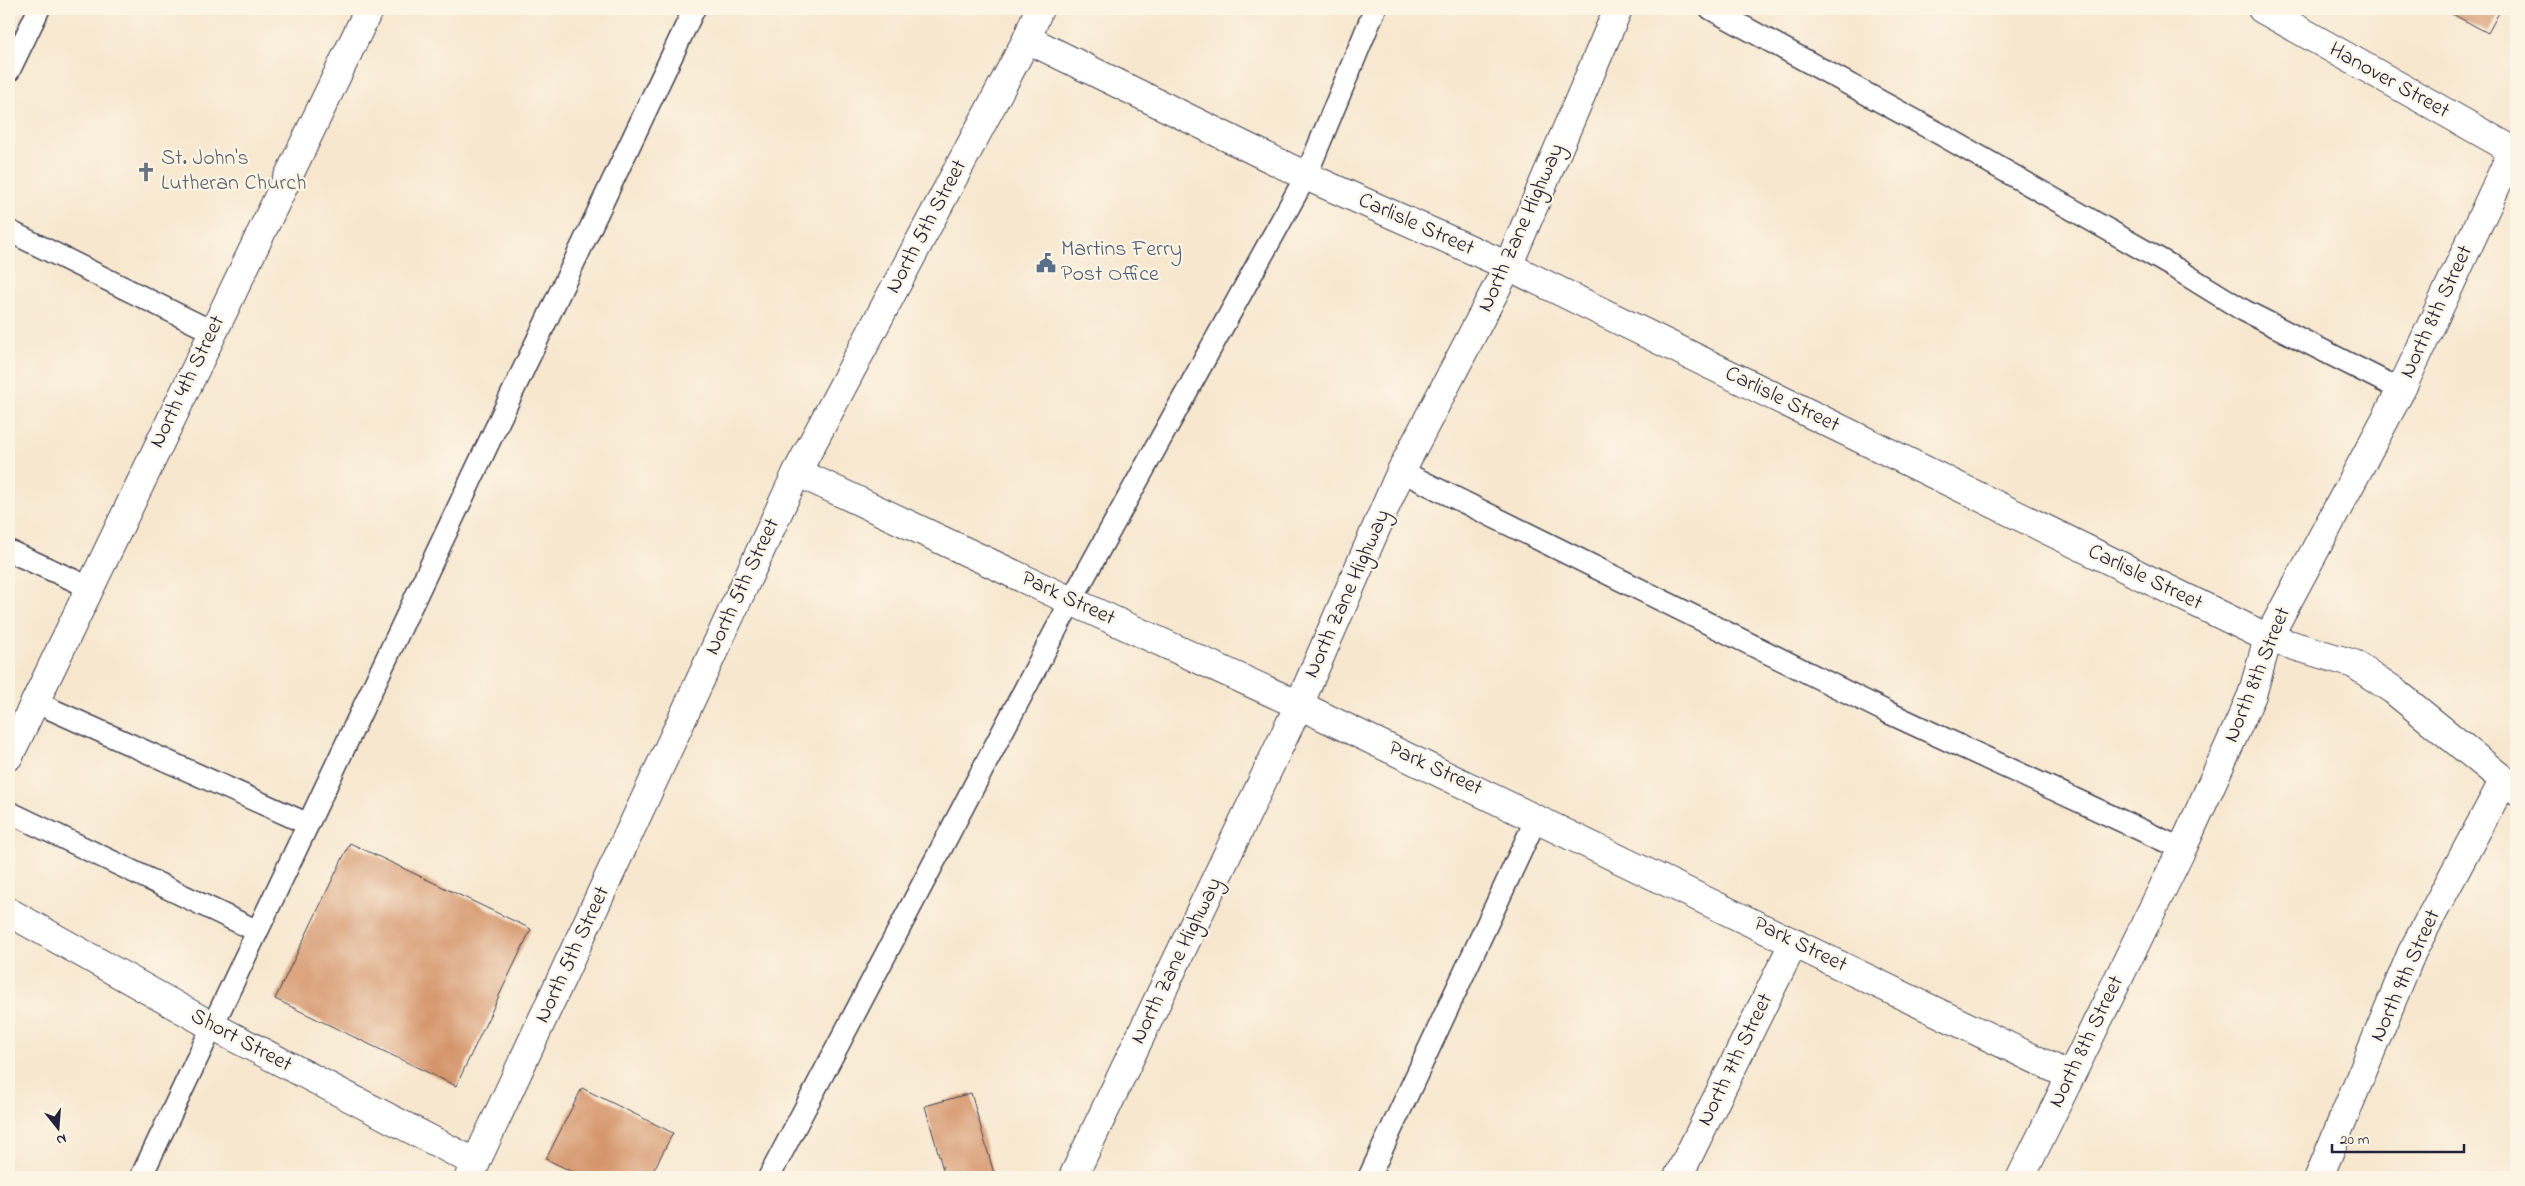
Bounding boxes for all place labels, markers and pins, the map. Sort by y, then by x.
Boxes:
place label: St. John's Lutheran Church [161,143,307,200]
church icon: St. John's Lutheran Church [135,161,157,183]
place label: Martins Ferry Post Office [1061,234,1182,291]
public building icon: Martins Ferry Post Office [1035,252,1057,274]

